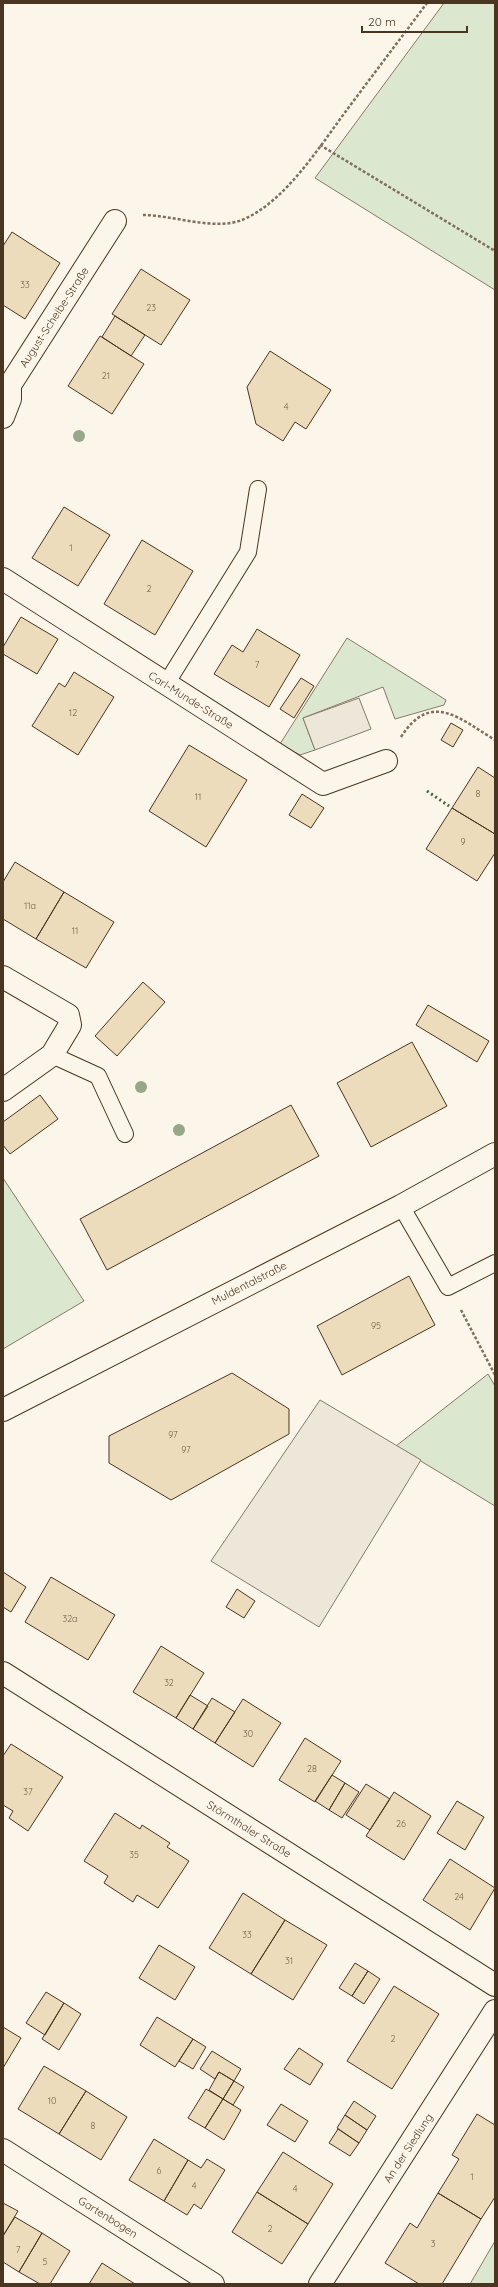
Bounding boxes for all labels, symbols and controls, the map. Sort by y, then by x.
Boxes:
scale bar [362,8,467,34]
text: 20 m [368,14,396,29]
street label: August-Scheibe-Straße [16,264,92,370]
house number: 33 [20,279,30,290]
house number: 23 [146,302,156,313]
house number: 21 [102,370,110,381]
house number: 4 [284,401,289,412]
house number: 1 [69,542,73,553]
house number: 2 [147,583,152,594]
house number: 7 [255,659,260,670]
street label: Carl-Munde-Straße [146,668,236,732]
house number: 12 [69,707,77,718]
house number: 8 [476,788,481,799]
house number: 11 [195,791,201,802]
house number: 9 [460,836,466,847]
house number: 11a [24,900,36,911]
house number: 11 [72,925,78,936]
street label: Muldentalstraße [209,1258,289,1308]
house number: 95 [371,1320,381,1331]
house number: 97 [168,1429,178,1440]
house number: 97 [181,1444,191,1455]
house number: 32a [62,1613,78,1624]
house number: 32 [164,1677,174,1688]
house number: 30 [243,1728,253,1739]
house number: 28 [307,1763,317,1774]
house number: 37 [23,1786,33,1797]
street label: Störmthaler Straße [204,1797,294,1861]
house number: 26 [396,1818,406,1829]
house number: 35 [129,1849,139,1860]
house number: 24 [454,1891,464,1902]
house number: 33 [242,1929,252,1940]
house number: 31 [285,1955,293,1966]
house number: 2 [391,2033,396,2044]
house number: 10 [48,2095,56,2106]
street label: An der Siedlung [380,2111,436,2185]
house number: 8 [91,2120,96,2131]
house number: 6 [157,2165,162,2176]
house number: 1 [470,2171,474,2182]
house number: 4 [192,2180,197,2191]
house number: 4 [293,2183,298,2194]
street label: Gartenbogen [76,2193,140,2241]
house number: 2 [268,2223,273,2234]
house number: 3 [431,2238,436,2249]
house number: 7 [16,2244,21,2255]
house number: 5 [43,2256,48,2267]

